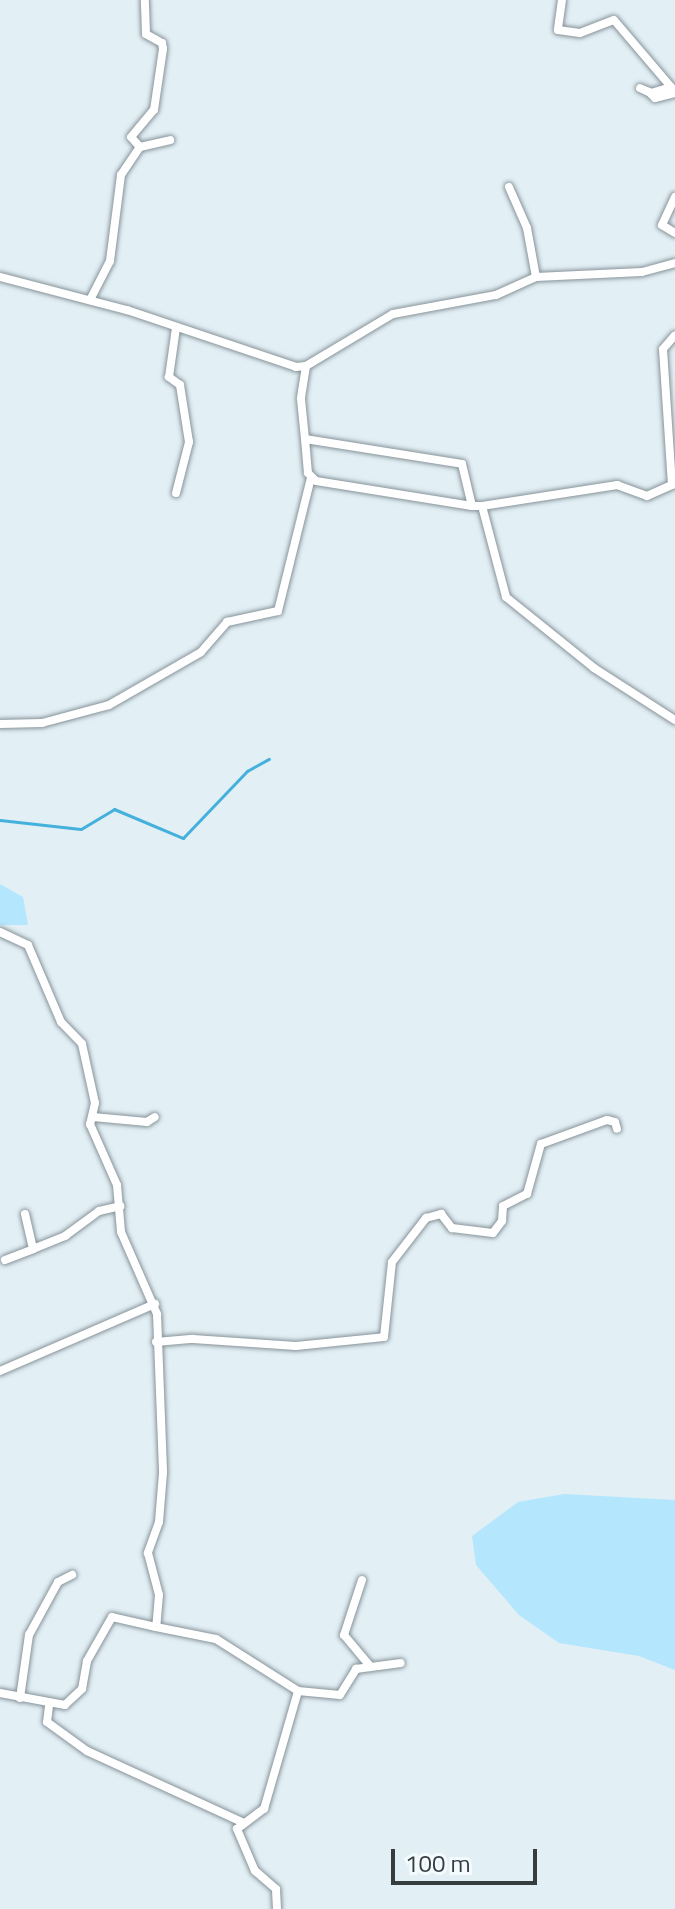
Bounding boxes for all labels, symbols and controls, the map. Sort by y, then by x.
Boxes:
scale bar [395,1833,541,1883]
text: 100 m [405,1845,471,1881]

